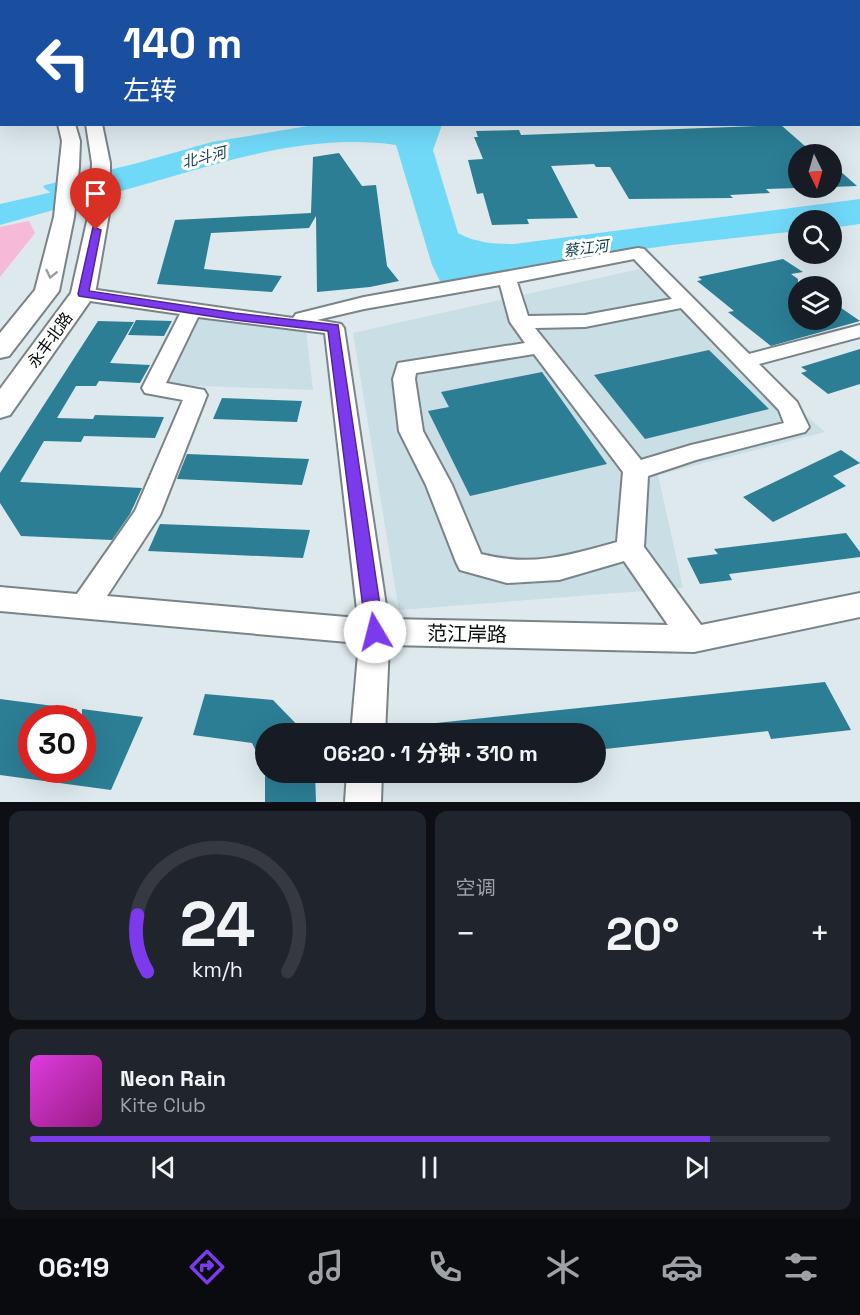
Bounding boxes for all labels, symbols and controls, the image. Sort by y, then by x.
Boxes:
text: 140 m [123,17,242,70]
icon: left [24,24,102,102]
text: 左转 [123,73,177,108]
water label: 北斗河 [180,142,231,172]
north arrow [788,144,842,198]
map controls [788,144,842,330]
pin [70,168,121,230]
icon: arrive [79,177,112,210]
button: search [788,210,842,264]
water label: 蔡江河 [563,235,612,260]
one-way arrow [45,269,58,279]
button: layers [788,276,842,330]
street label: 永丰北路 [23,308,77,372]
position arrow [343,600,407,664]
street label: 范江岸路 [427,620,507,648]
speed limit sign: 30 [18,705,96,783]
text: 06:20 · 1 分钟 · 310 m [323,739,538,767]
text: 空调 [456,875,496,901]
text: 24 [179,885,255,964]
text: 20° [606,906,680,963]
text: − [456,913,476,955]
text: + [810,913,830,955]
text: km/h [192,957,243,984]
text: Neon Rain [120,1064,226,1092]
text: Kite Club [120,1092,206,1118]
icon: previous [147,1151,180,1184]
icon: pause [413,1151,446,1184]
icon: next [680,1151,713,1184]
icon: directions [186,1246,228,1288]
icon: music [305,1246,347,1288]
icon: phone [424,1246,466,1288]
icon: climate [542,1246,584,1288]
icon: car [661,1246,703,1288]
icon: filters [780,1246,822,1288]
text: 06:19 [38,1250,109,1285]

